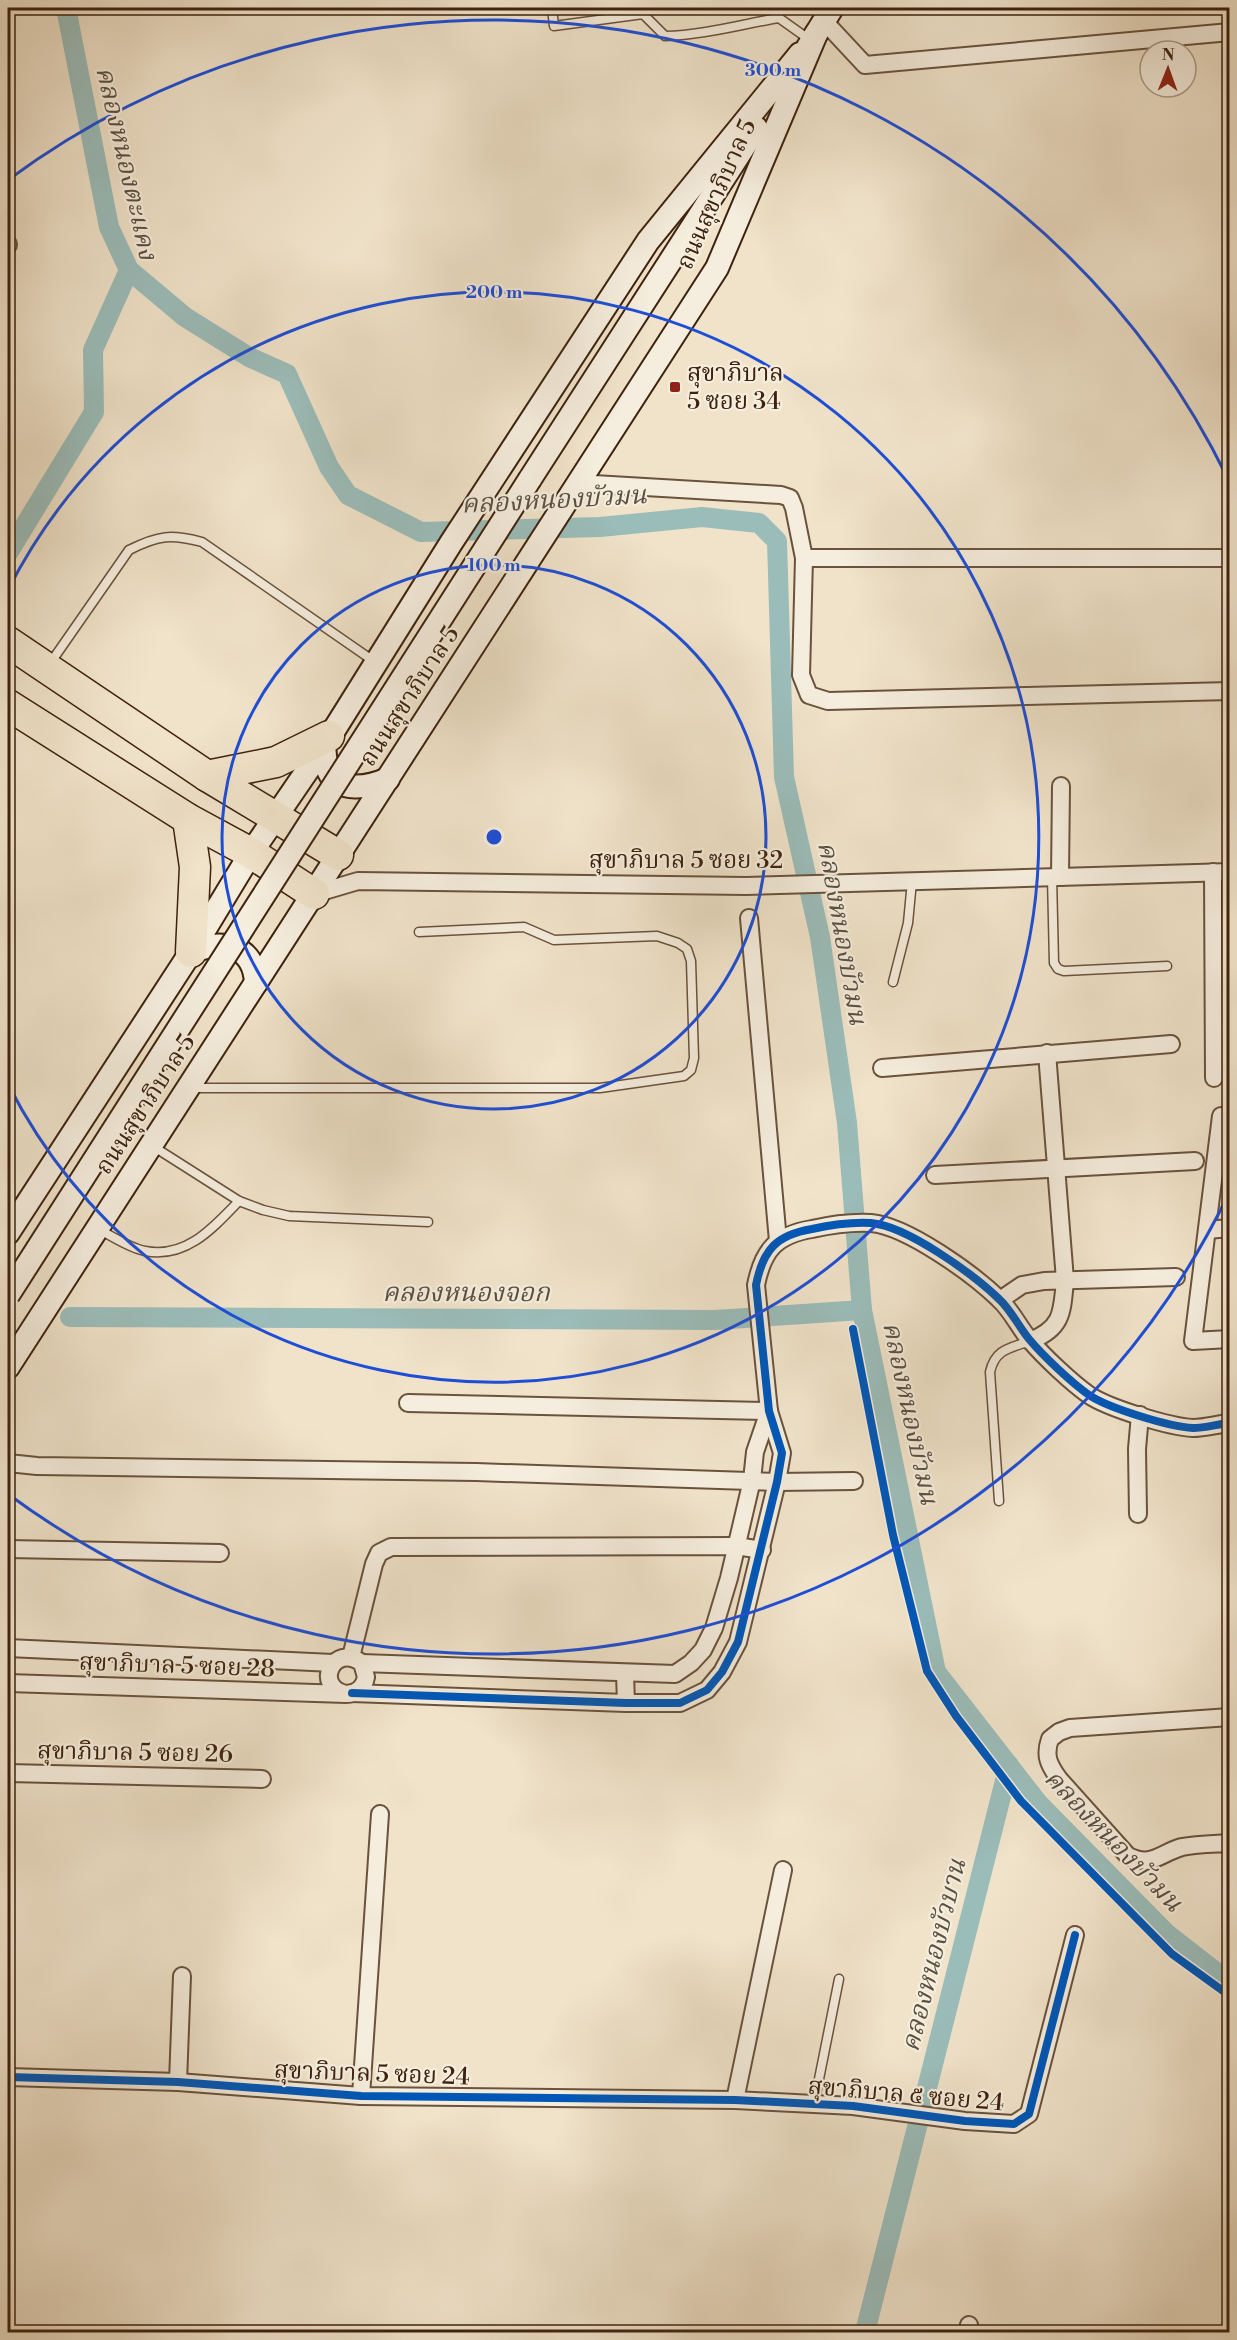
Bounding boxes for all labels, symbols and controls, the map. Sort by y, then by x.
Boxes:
north arrow [1138,39,1198,99]
text: N [1162,45,1175,65]
text: 300 m [745,59,802,82]
water label: คลองหนองตะแคง [88,64,164,264]
street label: ถนนสุขาภิบาล 5 [670,115,763,274]
text: 200 m [466,281,523,304]
place label: สุขาภิบาล 5 ซอย 34 [687,359,784,417]
marker: สุขาภิบาล 5 ซอย 34 [668,380,682,394]
water label: คลองหนองบัวมน [461,479,648,521]
text: 100 m [467,554,521,577]
street label: ถนนสุขาภิบาล 5 [353,621,466,772]
centre of rings [484,827,504,847]
water label: คลองหนองบัวมน [810,839,874,1028]
street label: สุขาภิบาล 5 ซอย 32 [589,846,783,876]
street label: ถนนสุขาภิบาล 5 [89,1029,202,1180]
water label: คลองหนองจอก [382,1277,551,1309]
water label: คลองหนองบัวมน [875,1319,945,1508]
street label: สุขาภิบาล 5 ซอย 28 [78,1648,275,1684]
street label: สุขาภิบาล 5 ซอย 26 [37,1736,233,1770]
water label: คลองหนองบัวมน [1037,1763,1190,1919]
water label: คลองหนองบัวบาน [895,1855,974,2055]
street label: สุขาภิบาล 5 ซอย 24 [274,2056,470,2092]
street label: สุขาภิบาล ๕ ซอย 24 [807,2071,1005,2119]

